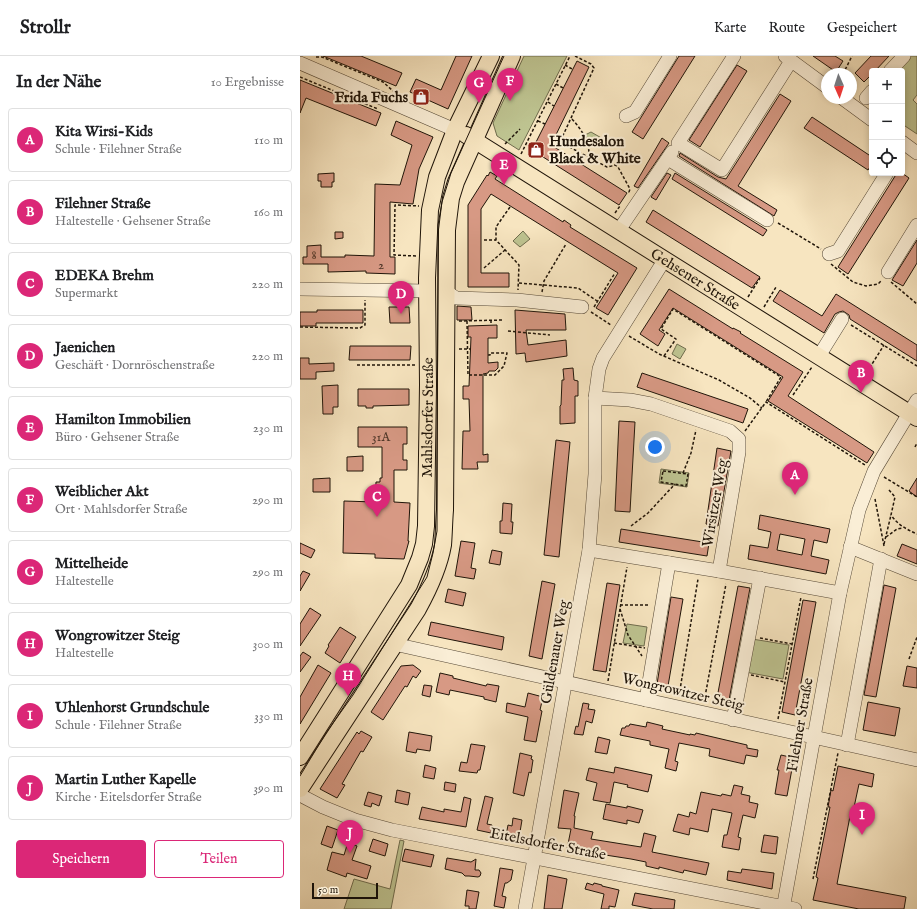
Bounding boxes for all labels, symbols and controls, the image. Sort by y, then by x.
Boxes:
text: Strollr [20,16,71,40]
text: Karte [714,19,746,37]
text: Route [768,19,805,37]
text: Gespeichert [827,19,897,37]
pin: F [497,68,523,101]
north arrow [821,68,857,104]
map controls [869,68,905,176]
button: + [869,68,905,104]
pin: G [466,70,492,103]
text: In der Nähe [16,72,101,93]
text: 10 Ergebnisse [211,74,284,91]
shop icon: Frida Fuchs [411,87,431,107]
place label: Frida Fuchs [335,88,409,107]
button: − [869,104,905,140]
text: Kita Wirsi-Kids [55,122,153,141]
text: A [26,132,34,149]
text: 110 m [254,132,283,149]
place label: Hundesalon Black & White [549,132,641,168]
shop icon: Hundesalon Black & White [526,140,546,160]
button: locate [869,140,905,176]
text: Schule · Filehner Straße [55,141,182,158]
pin: E [491,152,517,185]
text: Filehner Straße [55,194,151,213]
text: B [26,204,34,221]
text: 160 m [253,204,283,221]
text: Haltestelle · Gehsener Straße [55,213,211,230]
street label: Gehsener Straße [647,244,744,314]
house number: 8 [311,247,317,264]
house number: 2 [378,257,384,274]
text: EDEKA Brehm [55,266,154,285]
text: C [25,276,35,293]
text: 220 m [252,276,283,293]
pin: D [388,281,414,314]
text: Supermarkt [55,285,118,302]
text: Jaenichen [55,338,115,357]
text: D [25,348,35,365]
text: 220 m [252,348,283,365]
text: Geschäft · Dornröschenstraße [55,357,215,374]
street label: Mahlsdorfer Straße [417,357,438,478]
pin: B [848,360,874,393]
text: Hamilton Immobilien [55,410,191,429]
text: E [25,420,35,437]
text: 230 m [253,420,283,437]
text: Büro · Gehsener Straße [55,429,179,446]
house number: 31A [372,429,391,446]
your location [645,437,665,457]
street label: Wirsitzer Weg [698,456,732,549]
pin: A [782,462,808,495]
text: Weiblicher Akt [55,482,149,501]
pin: C [364,484,390,517]
text: F [26,492,34,509]
text: 290 m [252,492,283,509]
text: Ort · Mahlsdorfer Straße [55,501,188,518]
text: Mittelheide [55,554,128,573]
text: G [25,564,35,581]
text: 290 m [252,564,283,581]
text: Haltestelle [55,573,114,590]
street label: Güldenauer Weg [537,598,574,705]
text: Wongrowitzer Steig [55,626,180,645]
text: H [24,636,36,653]
text: 300 m [252,636,283,653]
text: Haltestelle [55,645,114,662]
pin: H [335,663,361,696]
street label: Wongrowitzer Steig [620,669,747,715]
street label: Filehner Straße [782,676,818,774]
text: Uhlenhorst Grundschule [55,698,210,717]
text: I [27,708,33,725]
text: 330 m [254,708,283,725]
text: Schule · Filehner Straße [55,717,182,734]
text: Martin Luther Kapelle [55,770,196,789]
text: J [27,780,33,797]
text: 390 m [253,780,283,797]
text: Kirche · Eitelsdorfer Straße [55,789,202,806]
pin: I [849,802,875,835]
pin: J [337,820,363,853]
street label: Eitelsdorfer Straße [488,823,608,865]
button: Speichern [16,840,146,878]
button: Teilen [154,840,284,878]
scale bar [312,881,378,900]
text: 50 m [318,883,338,897]

